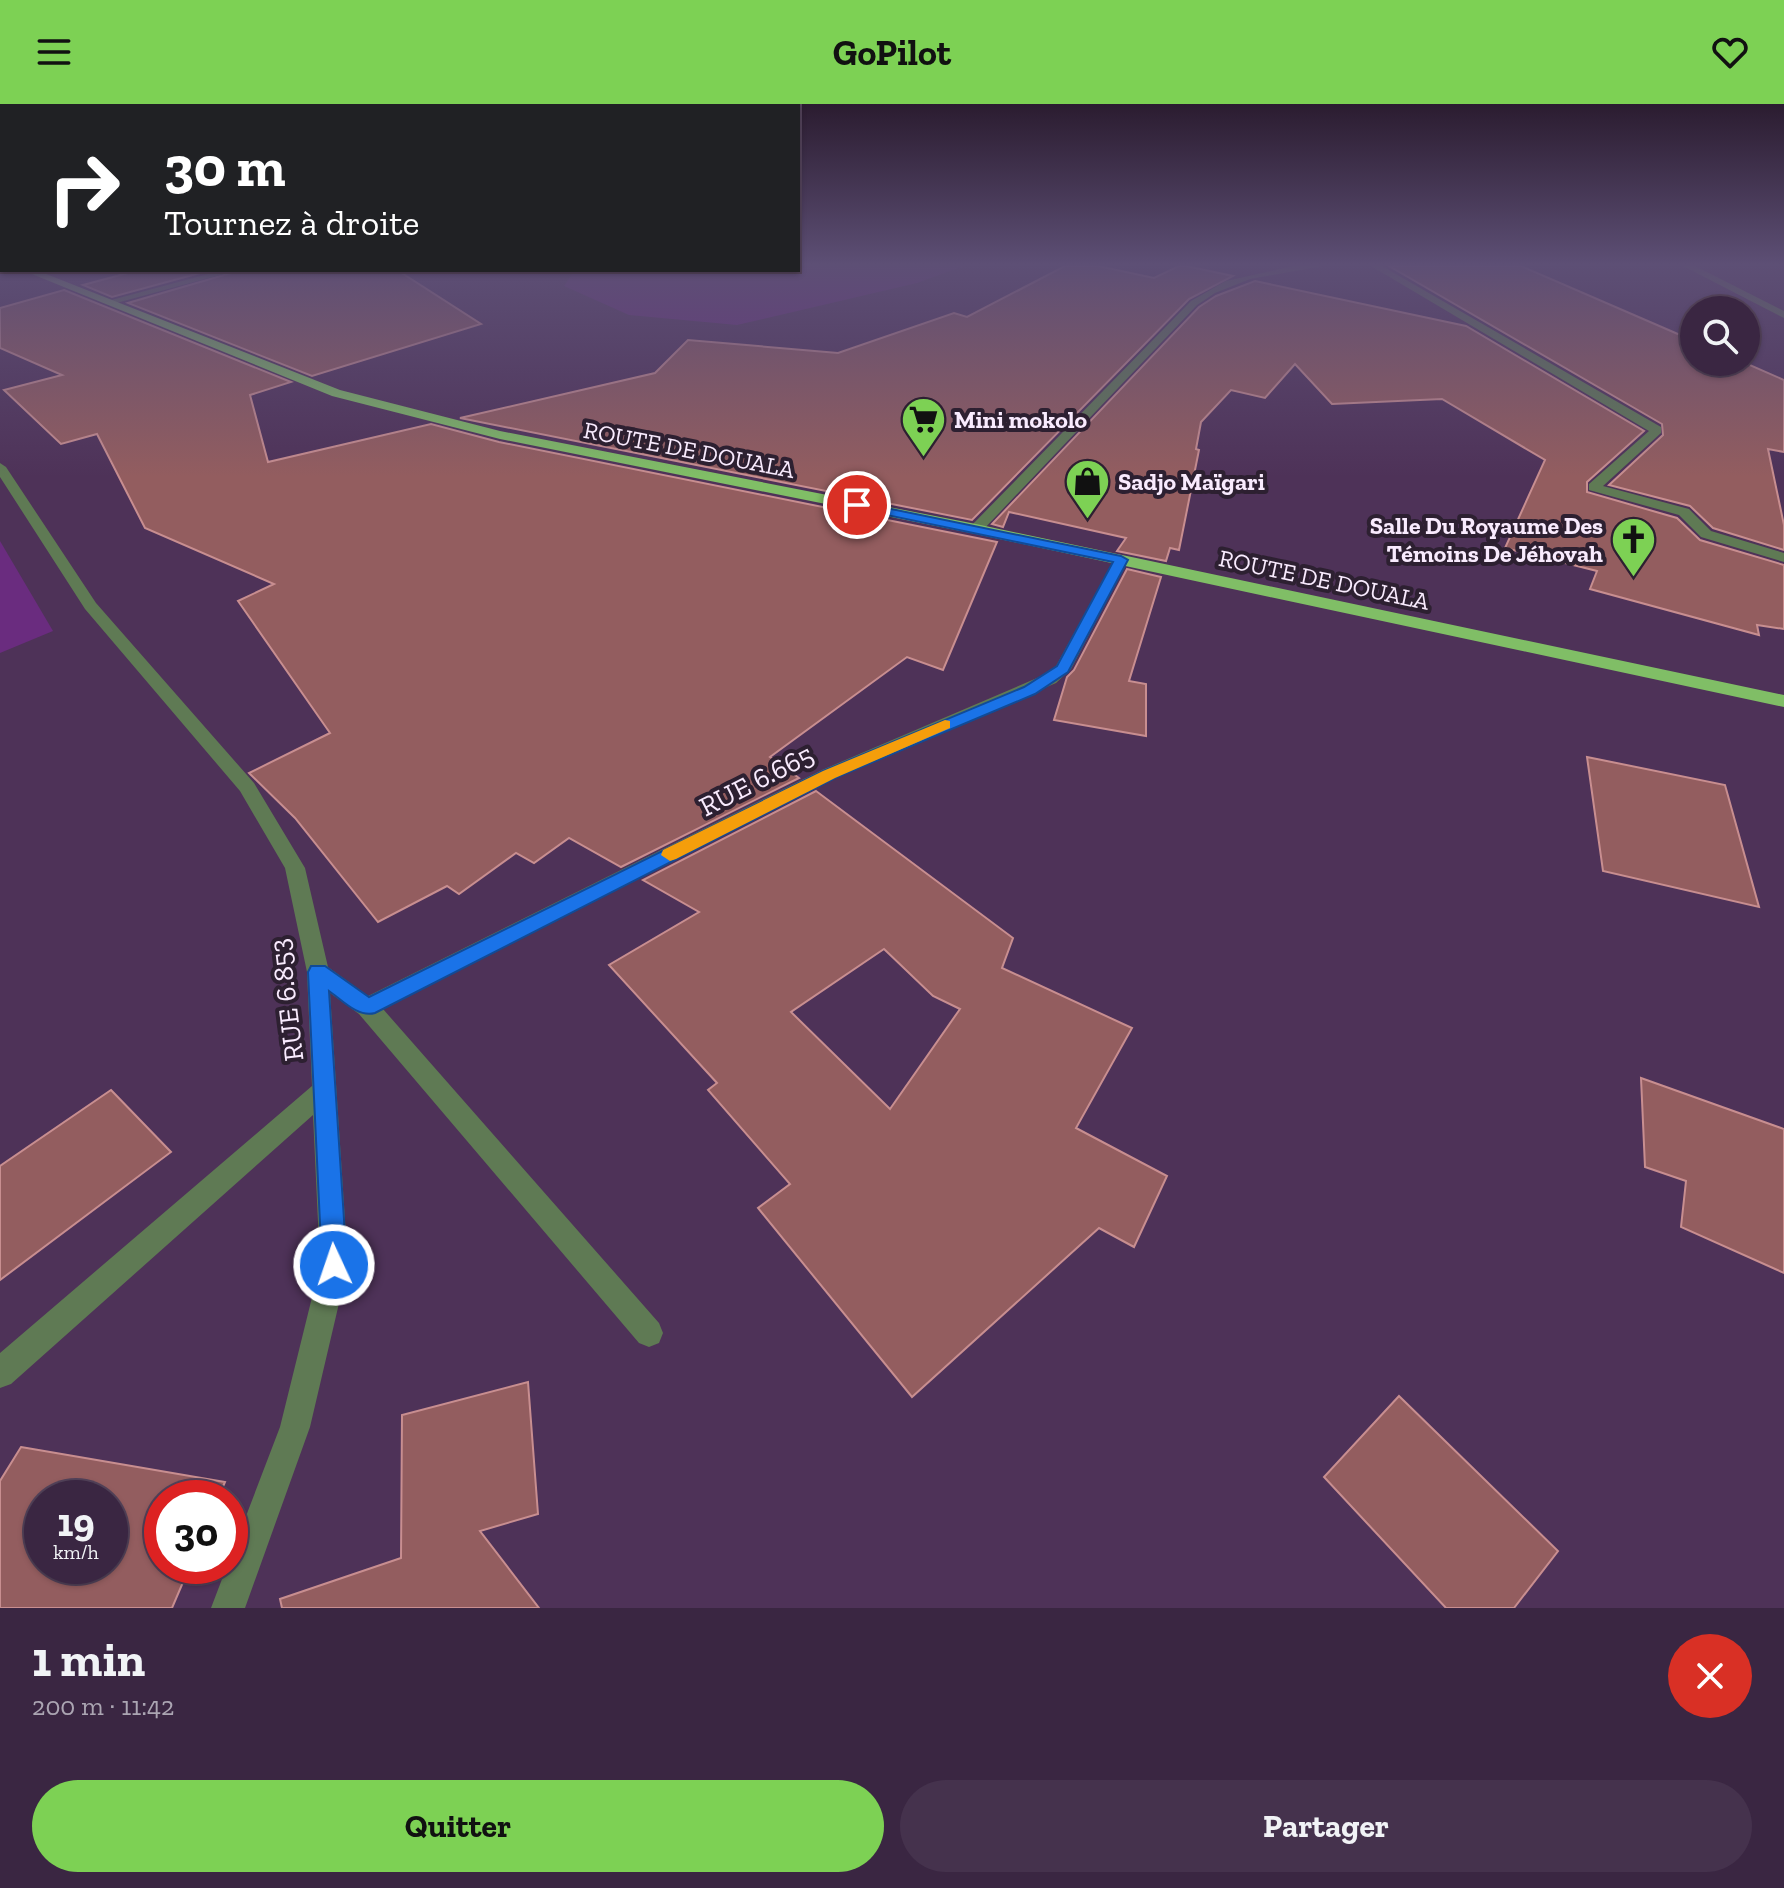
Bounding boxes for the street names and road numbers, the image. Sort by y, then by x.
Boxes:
street label: ROUTE DE DOUALA [581,415,798,484]
street label: ROUTE DE DOUALA [1216,543,1432,616]
street label: RUE 6.665 [694,738,819,823]
street label: RUE 6.853 [263,937,310,1063]

